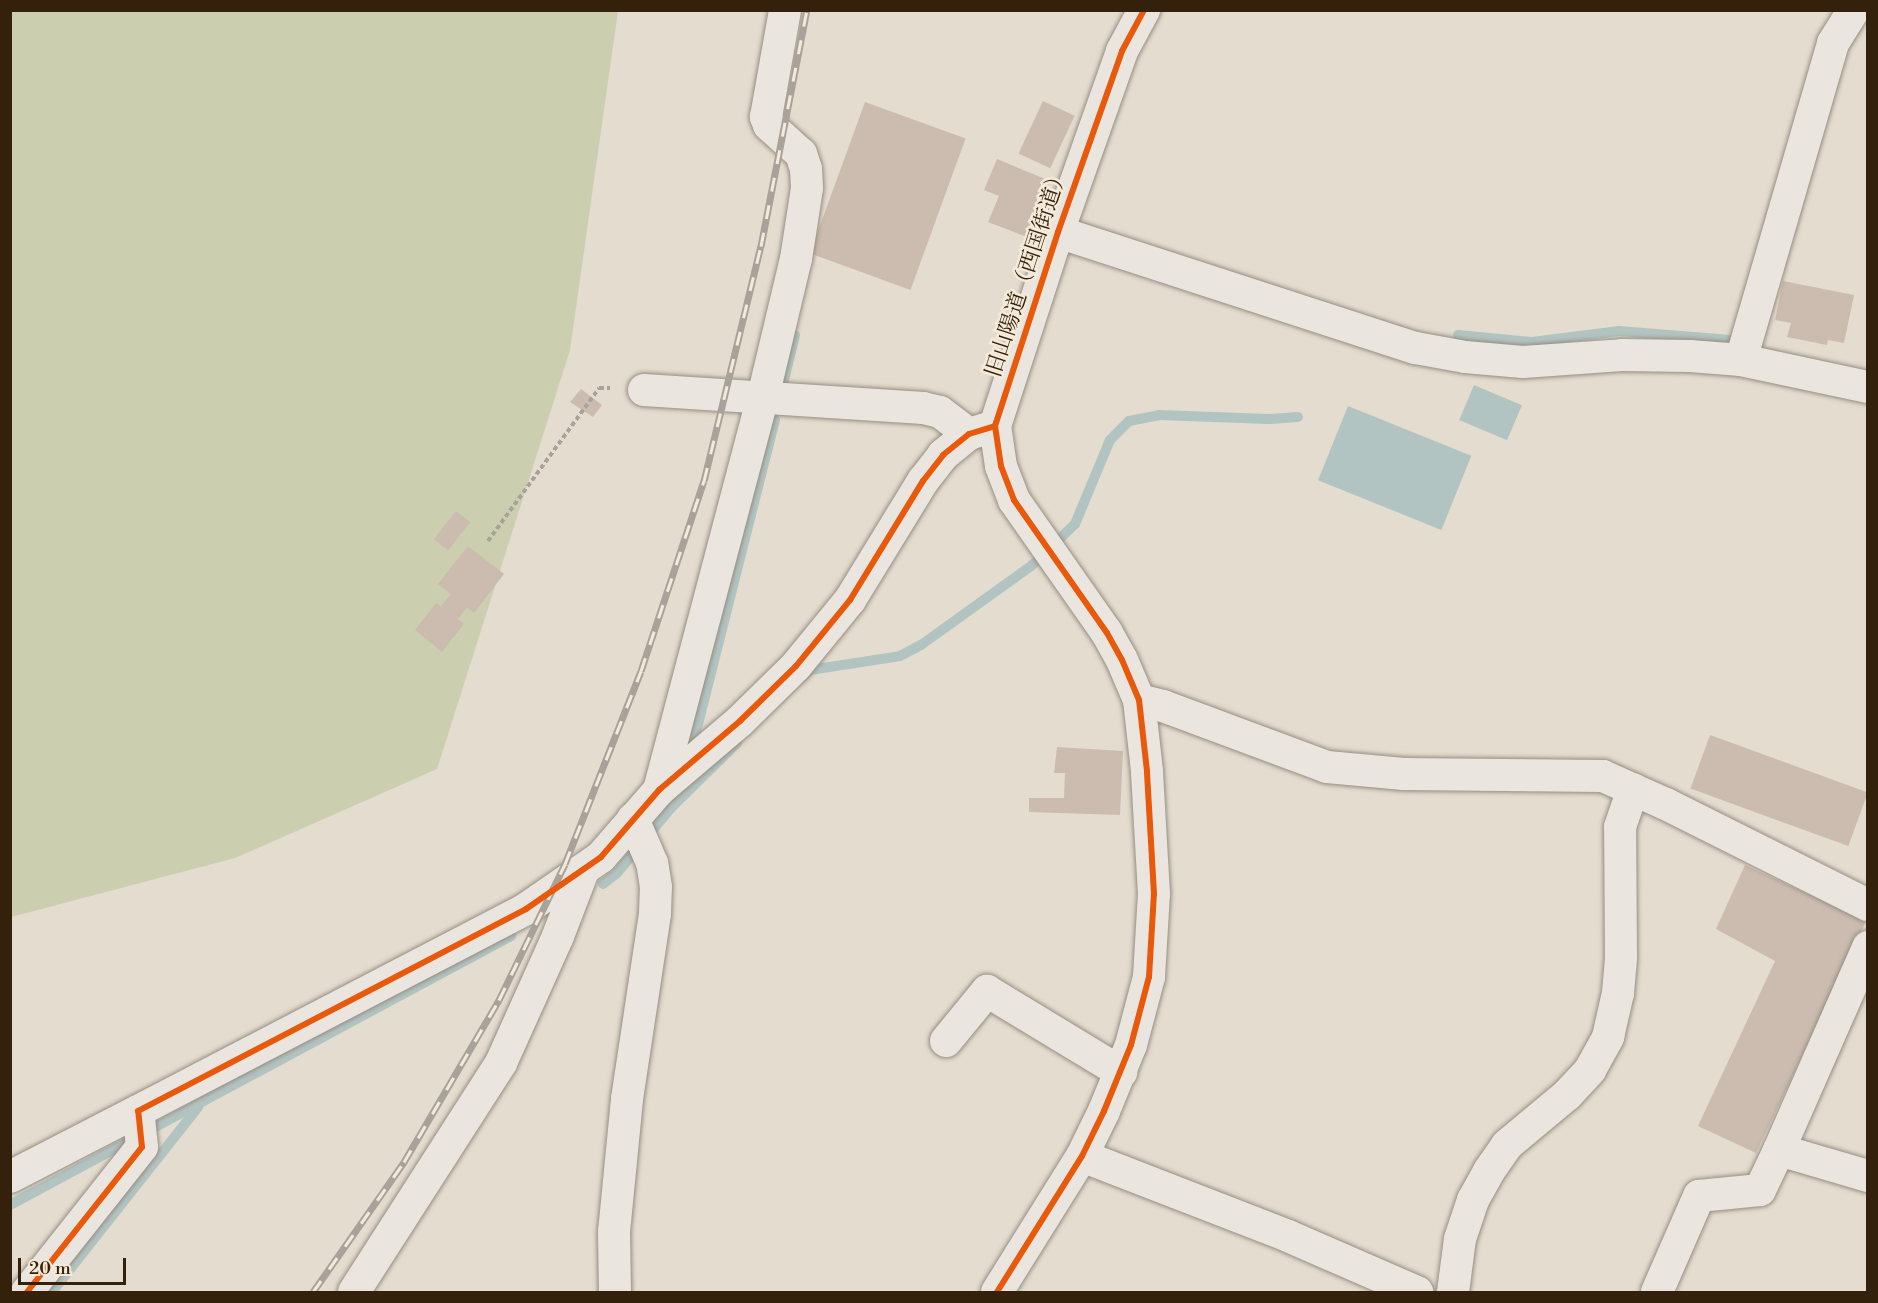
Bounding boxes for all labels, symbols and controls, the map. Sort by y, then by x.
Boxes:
street label: 旧山陽道（西国街道） [980,163,1074,381]
scale bar [21,1246,129,1284]
text: 20 m [29,1257,71,1280]

